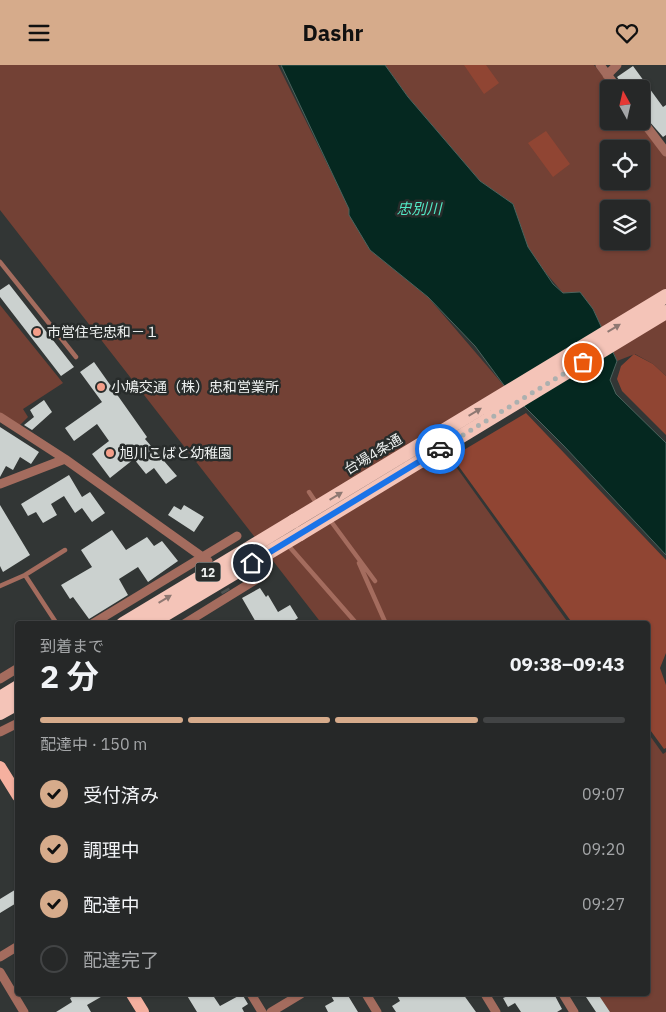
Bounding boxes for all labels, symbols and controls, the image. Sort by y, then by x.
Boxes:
text: Dashr [303,18,363,47]
icon: menu [25,19,53,47]
icon: heart [613,19,641,47]
north arrow [600,80,650,130]
map controls [600,80,650,250]
button: locate [600,140,650,190]
water label: 忠別川 [396,199,443,218]
button: layers [600,200,650,250]
place label: 市営住宅忠和－１ [47,323,159,341]
one-way arrow [607,323,620,332]
marker: 市営住宅忠和－１ [31,326,43,338]
pin [562,341,604,383]
icon: bag [569,348,597,376]
place label: 小鳩交通（株）忠和営業所 [111,378,279,396]
marker: 小鳩交通（株）忠和営業所 [95,381,107,393]
one-way arrow [468,407,481,416]
courier [415,424,465,474]
street label: 台場4条通 [341,430,405,478]
icon: car [426,435,454,463]
place label: 旭川こばと幼稚園 [120,444,232,462]
marker: 旭川こばと幼稚園 [104,447,116,459]
one-way arrow [329,491,342,500]
pin [231,542,273,584]
icon: home [238,549,266,577]
road number: 12 [196,563,220,581]
one-way arrow [158,594,171,603]
text: 到着まで [40,636,104,656]
text: 09:38–09:43 [510,652,625,676]
text: 2 分 [40,655,99,697]
text: 配達中 · 150 m [40,734,147,754]
icon: check [40,780,68,808]
text: 受付済み [83,783,159,807]
text: 09:07 [582,784,625,804]
icon: check [40,835,68,863]
text: 調理中 [83,838,140,862]
text: 09:20 [582,839,625,859]
icon: check [40,890,68,918]
text: 配達中 [83,893,140,917]
text: 09:27 [582,894,625,914]
text: 配達完了 [83,948,159,972]

